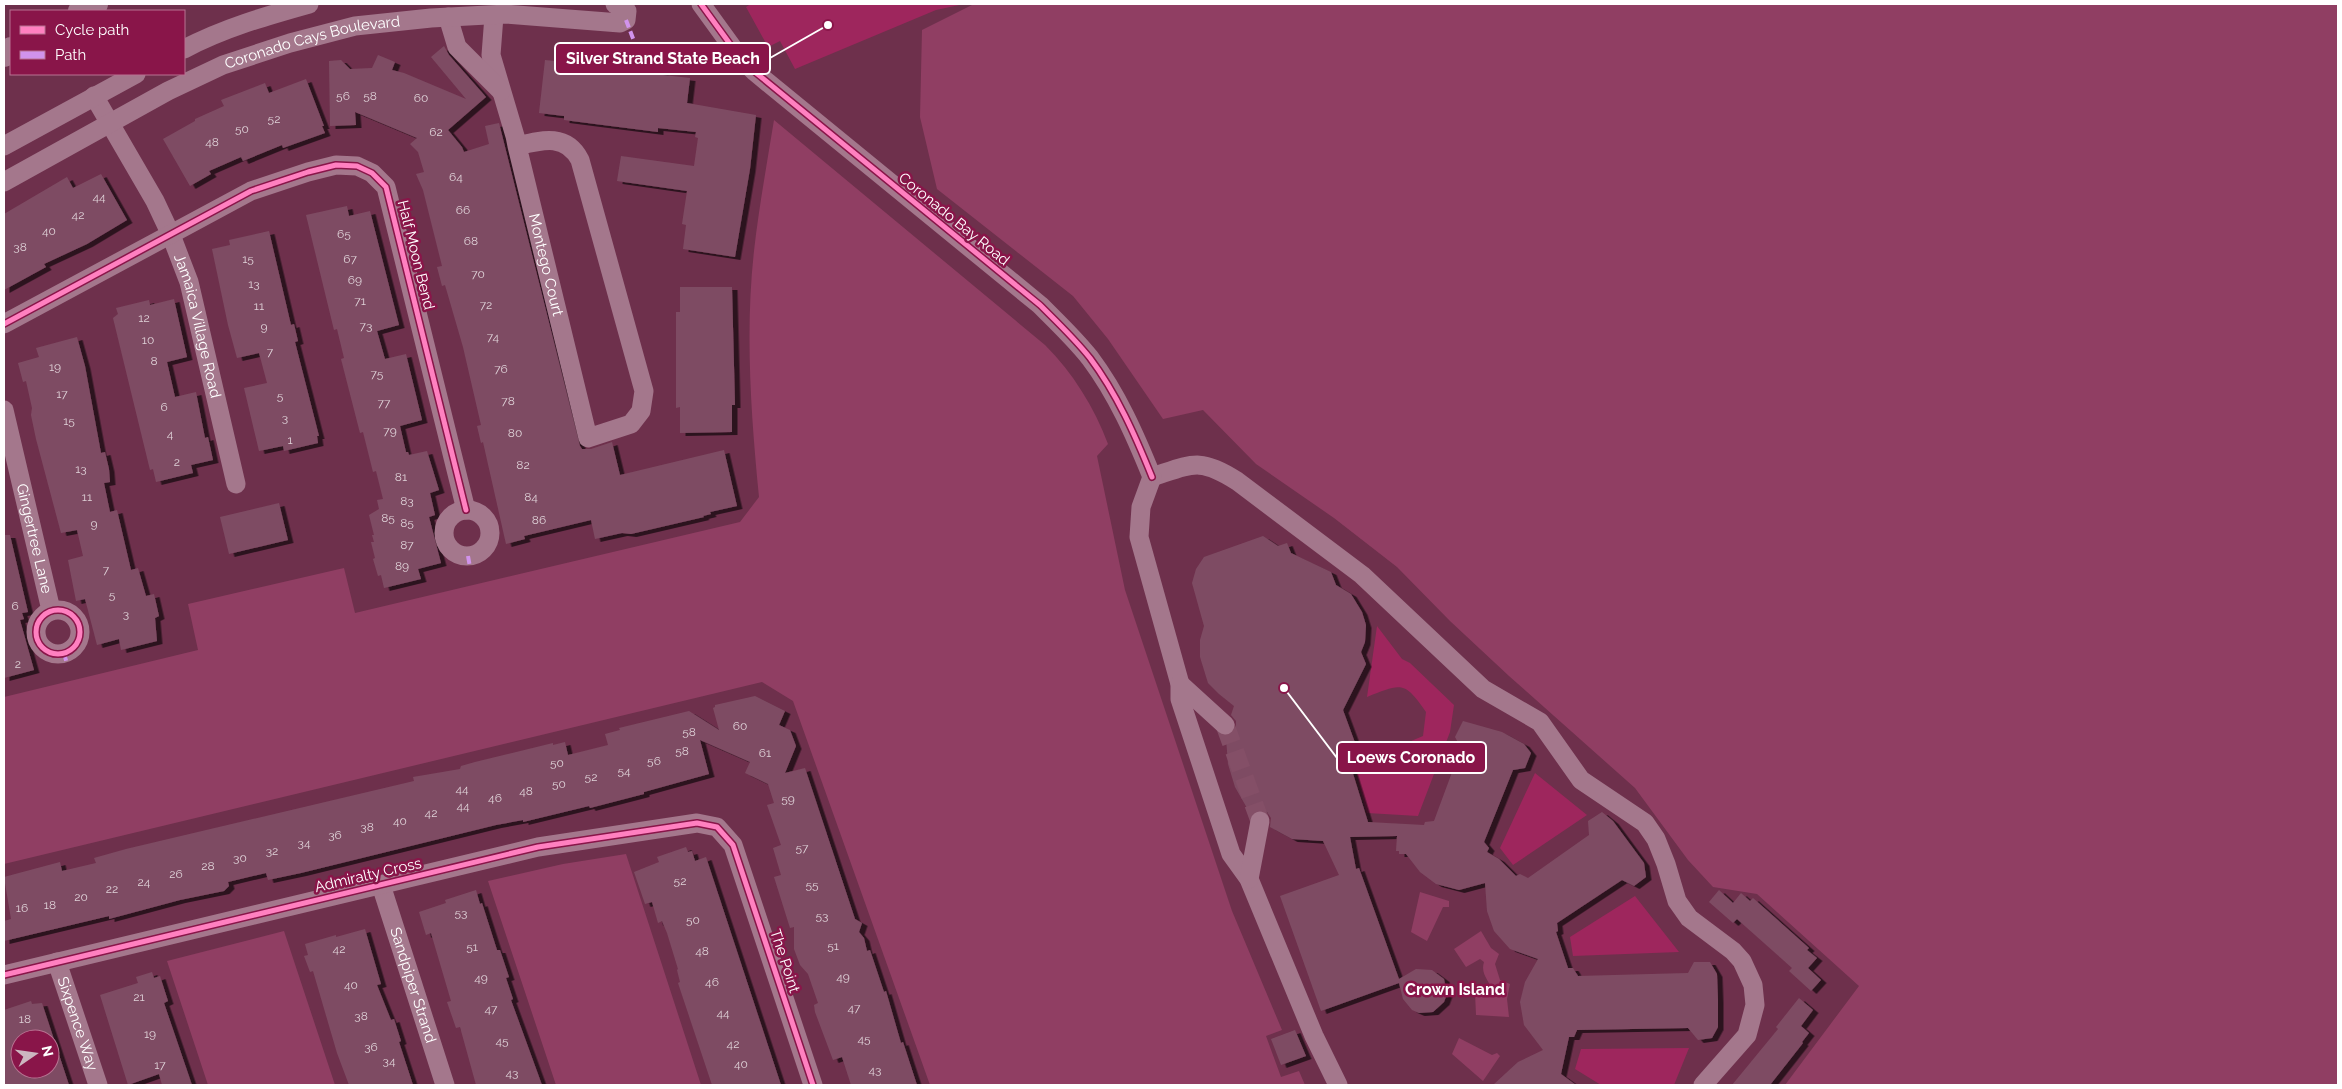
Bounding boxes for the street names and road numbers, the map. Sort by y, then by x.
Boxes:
street label: Coronado Cays Boulevard [222,12,401,73]
street label: Coronado Bay Road [895,169,1013,269]
street label: Half Moon Bend [394,198,438,312]
street label: Montego Court [525,212,567,318]
street label: Jamaica Village Road [170,251,225,400]
street label: Gingertree Lane [13,482,56,595]
street label: Admiralty Cross [313,854,423,896]
street label: Sandpiper Strand [386,925,440,1045]
street label: The Point [766,927,804,995]
street label: Sixpence Way [54,974,102,1073]

